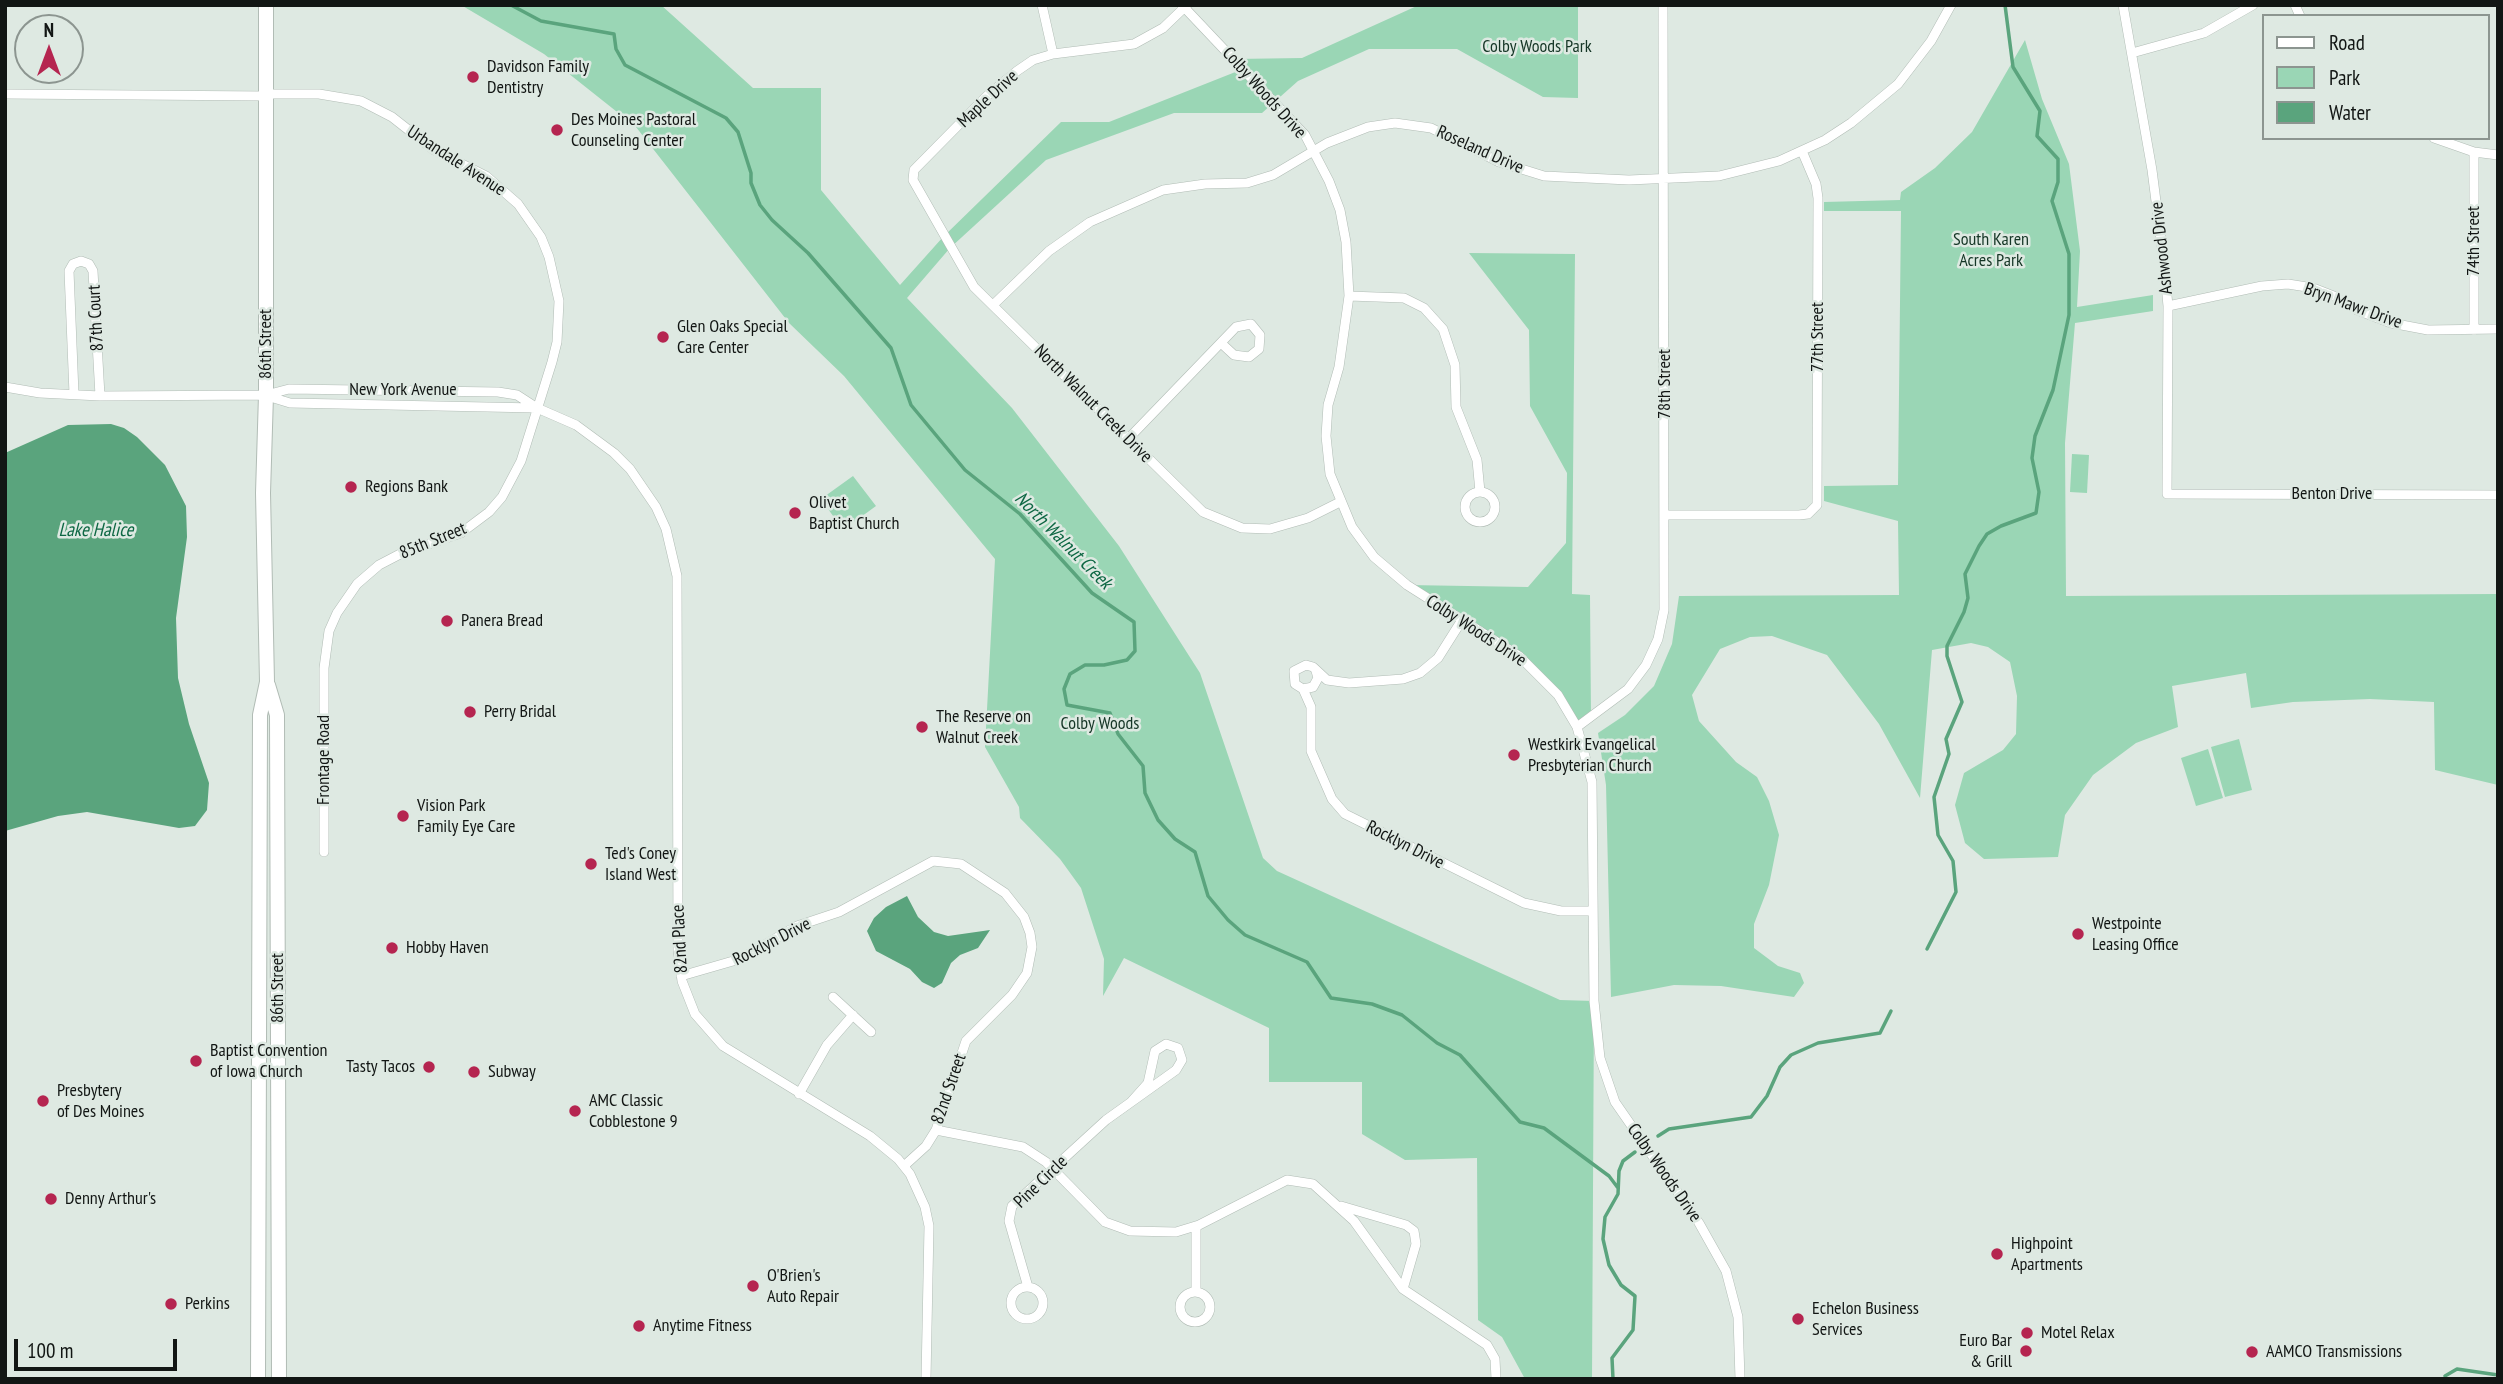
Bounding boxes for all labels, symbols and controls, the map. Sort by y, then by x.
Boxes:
north arrow [14,14,84,84]
legend [2262,14,2489,140]
text: N [44,18,54,42]
text: Road [2329,29,2365,56]
park label: Colby Woods Park [1482,36,1592,58]
street label: Colby Woods Drive [1217,43,1311,143]
place label: Davidson Family Dentistry [487,56,589,98]
text: Park [2329,64,2360,91]
street label: Maple Drive [953,66,1023,132]
marker: Davidson Family Dentistry [465,69,481,85]
text: Water [2329,99,2371,126]
place label: Des Moines Pastoral Counseling Center [571,109,696,152]
street label: Urbandale Avenue [403,121,509,201]
street label: Roseland Drive [1433,121,1527,179]
marker: Des Moines Pastoral Counseling Center [549,122,565,138]
street label: Ashwood Drive [2146,201,2178,295]
street label: 74th Street [2463,206,2485,276]
park label: South Karen Acres Park [1953,229,2029,272]
street label: Bryn Mawr Drive [2301,278,2405,334]
street label: 87th Court [83,284,109,352]
street label: 77th Street [1807,302,1829,372]
street label: 86th Street [255,309,277,379]
place label: Glen Oaks Special Care Center [677,316,788,358]
marker: Glen Oaks Special Care Center [655,329,671,345]
street label: North Walnut Creek Drive [1029,340,1157,468]
street label: 78th Street [1654,349,1676,419]
street label: New York Avenue [349,379,457,401]
place label: Regions Bank [365,476,448,498]
marker: Regions Bank [343,479,359,495]
street label: Benton Drive [2292,483,2372,505]
water label: North Walnut Creek [1010,488,1116,594]
place label: Olivet Baptist Church [809,492,899,534]
marker: Olivet Baptist Church [787,505,803,521]
street label: 85th Street [396,518,470,564]
water label: Lake Halice [59,520,133,542]
street label: Colby Woods Drive [1422,591,1530,671]
place label: Panera Bread [461,610,543,632]
marker: Panera Bread [439,613,455,629]
place label: Perry Bridal [484,701,556,723]
marker: Perry Bridal [462,704,478,720]
place label: The Reserve on Walnut Creek [936,706,1031,748]
park label: Colby Woods [1061,713,1139,735]
street label: Frontage Road [313,715,335,805]
marker: The Reserve on Walnut Creek [914,719,930,735]
place label: Westkirk Evangelical Presbyterian Church [1528,734,1655,776]
marker: Westkirk Evangelical Presbyterian Church [1506,747,1522,763]
place label: Vision Park Family Eye Care [417,795,515,838]
marker: Vision Park Family Eye Care [395,808,411,824]
street label: Rocklyn Drive [1362,816,1448,874]
place label: Ted's Coney Island West [605,843,676,886]
marker: Ted's Coney Island West [583,856,599,872]
street label: 82nd Place [667,904,693,974]
street label: Rocklyn Drive [729,913,815,971]
place label: Westpointe Leasing Office [2092,913,2179,956]
marker: Westpointe Leasing Office [2070,926,2086,942]
place label: Hobby Haven [406,937,489,959]
marker: Hobby Haven [384,940,400,956]
street label: 86th Street [267,953,289,1023]
place label: Baptist Convention of Iowa Church [210,1040,327,1082]
street label: 82nd Street [927,1051,971,1127]
marker: Baptist Convention of Iowa Church [188,1053,204,1069]
place label: Tasty Tacos [346,1056,415,1078]
marker: Tasty Tacos [421,1059,437,1075]
place label: Subway [488,1061,536,1083]
marker: Subway [466,1064,482,1080]
place label: Presbytery of Des Moines [57,1080,144,1122]
place label: AMC Classic Cobblestone 9 [589,1090,678,1132]
marker: Presbytery of Des Moines [35,1093,51,1109]
marker: AMC Classic Cobblestone 9 [567,1103,583,1119]
street label: Colby Woods Drive [1622,1120,1706,1226]
street label: Pine Circle [1010,1151,1072,1213]
place label: Denny Arthur's [65,1188,156,1210]
marker: Denny Arthur's [43,1191,59,1207]
place label: Highpoint Apartments [2011,1233,2083,1276]
marker: Highpoint Apartments [1989,1246,2005,1262]
place label: O'Brien's Auto Repair [767,1265,839,1308]
marker: O'Brien's Auto Repair [745,1278,761,1294]
place label: Perkins [185,1293,230,1315]
marker: Perkins [163,1296,179,1312]
place label: Echelon Business Services [1812,1298,1919,1340]
marker: Echelon Business Services [1790,1311,1806,1327]
place label: Anytime Fitness [653,1315,752,1337]
marker: Anytime Fitness [631,1318,647,1334]
place label: Motel Relax [2041,1322,2115,1344]
scale bar [18,1324,180,1368]
marker: Motel Relax [2019,1325,2035,1341]
place label: Euro Bar & Grill [1959,1330,2012,1372]
text: 100 m [27,1337,73,1364]
place label: AAMCO Transmissions [2266,1341,2402,1363]
marker: Euro Bar & Grill [2018,1343,2034,1359]
marker: AAMCO Transmissions [2244,1344,2260,1360]

